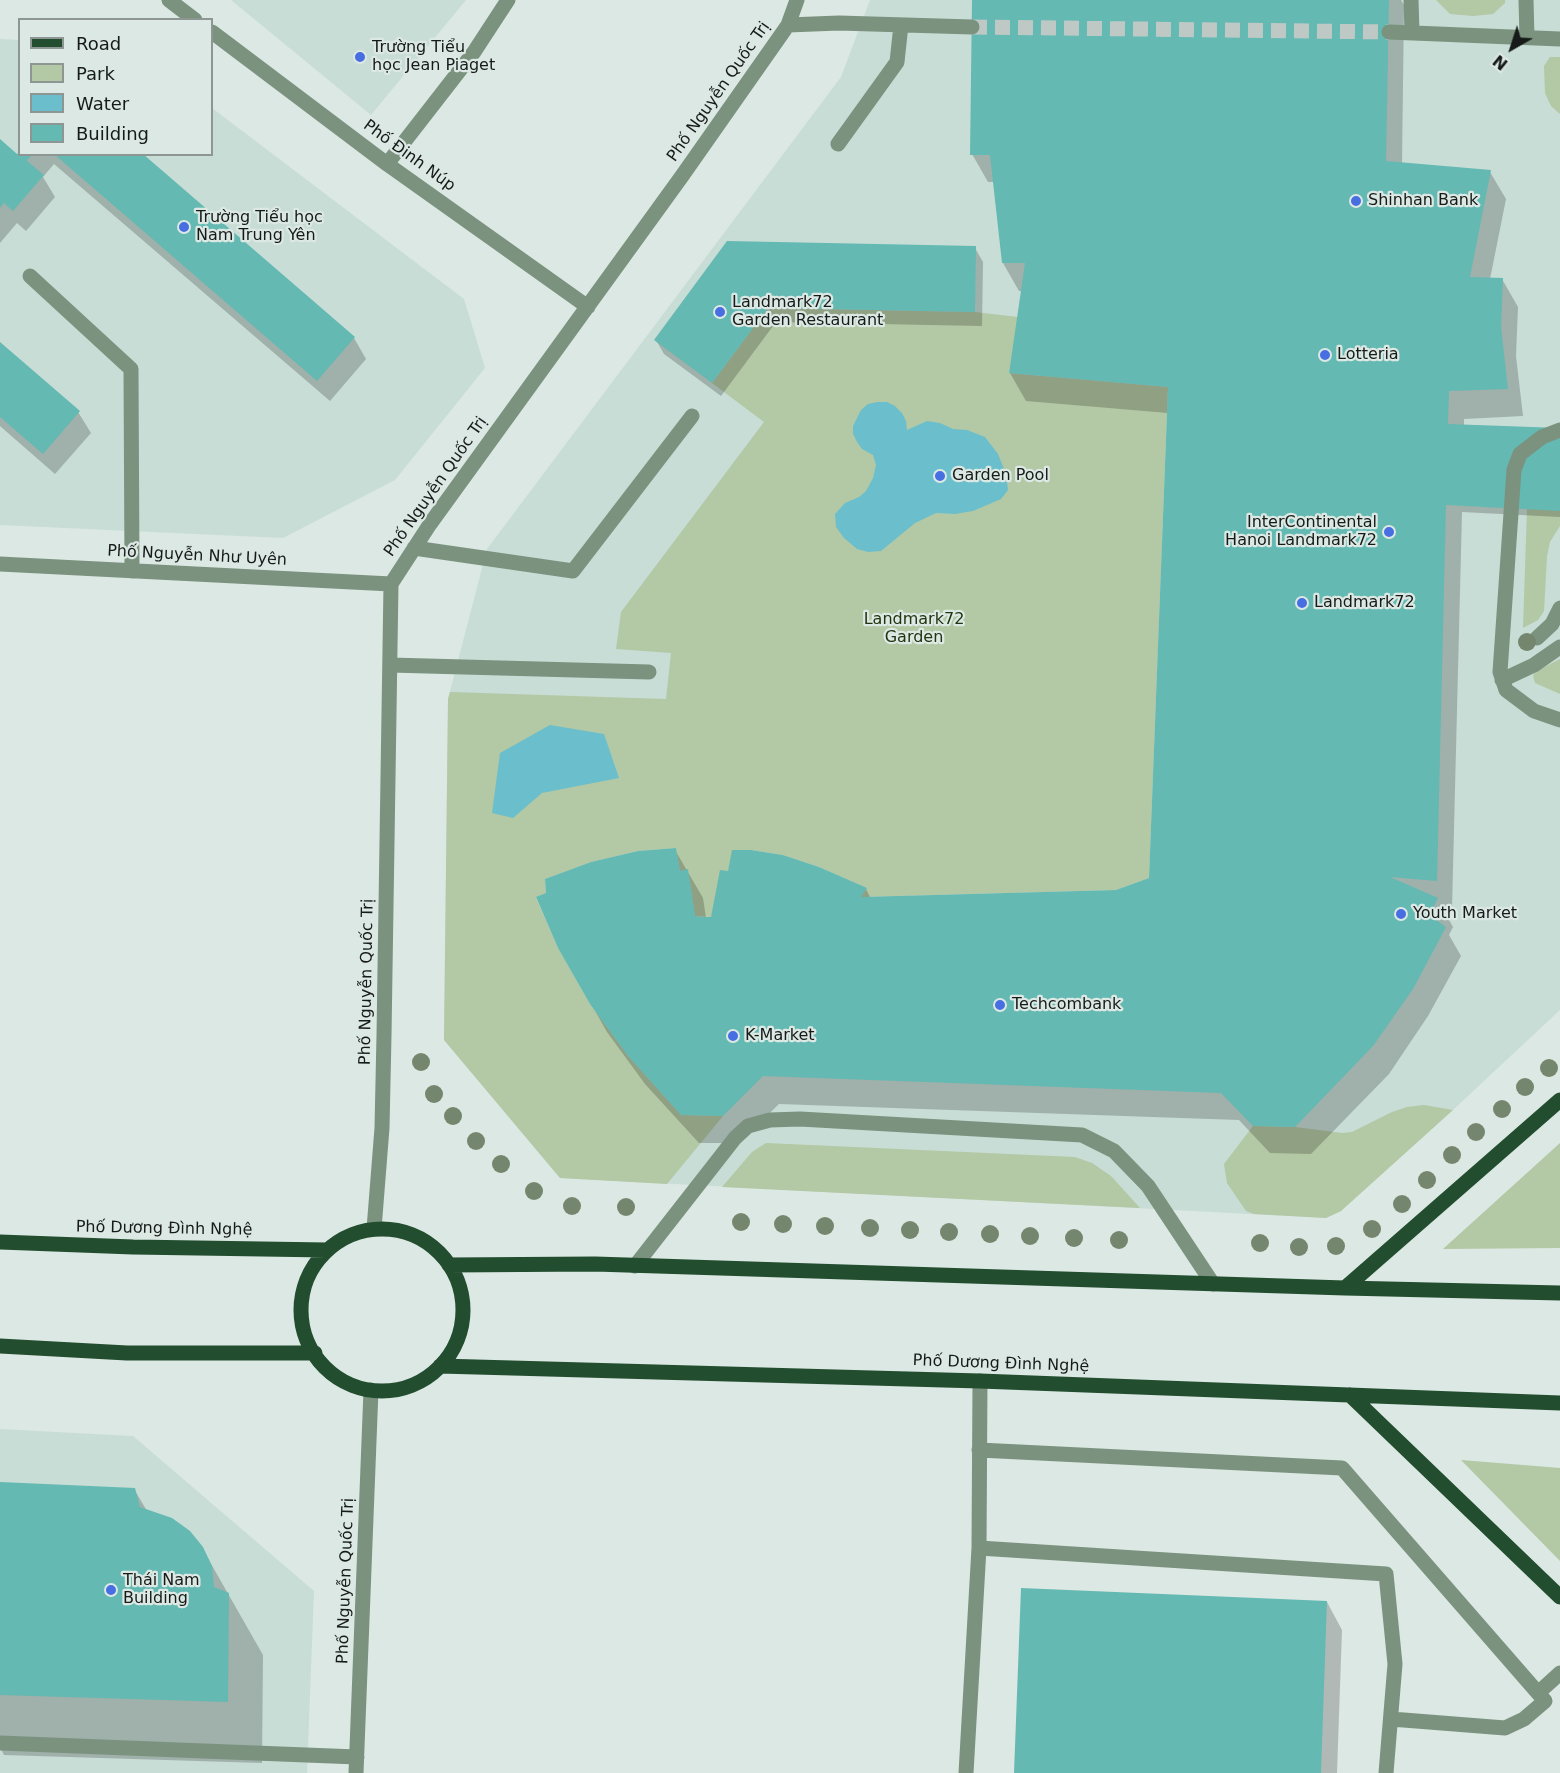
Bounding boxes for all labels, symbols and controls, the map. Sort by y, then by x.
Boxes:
legend [18,18,213,156]
street label: Phố Nguyễn Quốc Trị [663,18,775,166]
north arrow [1482,18,1542,78]
text: Road [76,33,121,54]
place label: Trường Tiểu học Jean Piaget [372,38,495,76]
marker: Trường Tiểu học Jean Piaget [353,50,367,64]
text: N [1489,51,1512,74]
text: Park [76,63,115,84]
text: Water [76,93,129,114]
street label: Phố Đinh Núp [359,116,459,196]
text: Building [76,123,149,144]
place label: Shinhan Bank [1368,191,1478,211]
marker: Shinhan Bank [1349,194,1363,208]
place label: Trường Tiểu học Nam Trung Yên [196,208,323,246]
marker: Trường Tiểu học Nam Trung Yên [177,220,191,234]
place label: Landmark72 Garden Restaurant [732,293,883,331]
marker: Landmark72 Garden Restaurant [713,305,727,319]
place label: Lotteria [1337,345,1399,365]
marker: Lotteria [1318,348,1332,362]
street label: Phố Nguyễn Quốc Trị [380,413,492,561]
place label: Garden Pool [952,466,1049,486]
marker: Garden Pool [933,469,947,483]
place label: InterContinental Hanoi Landmark72 [1225,513,1377,551]
marker: InterContinental Hanoi Landmark72 [1382,525,1396,539]
street label: Phố Nguyễn Như Uyên [107,542,287,570]
place label: Landmark72 [1314,593,1415,613]
marker: Landmark72 [1295,596,1309,610]
park label: Landmark72 Garden [864,610,964,648]
street label: Phố Nguyễn Quốc Trị [356,899,378,1065]
place label: Youth Market [1413,904,1517,924]
marker: Youth Market [1394,907,1408,921]
place label: Techcombank [1012,995,1121,1015]
marker: Techcombank [993,998,1007,1012]
place label: K-Market [745,1026,815,1046]
marker: K-Market [726,1029,740,1043]
street label: Phố Dương Đình Nghệ [76,1218,252,1240]
street label: Phố Dương Đình Nghệ [912,1351,1090,1377]
street label: Phố Nguyễn Quốc Trị [334,1498,358,1664]
place label: Thái Nam Building [123,1571,200,1609]
marker: Thái Nam Building [104,1583,118,1597]

